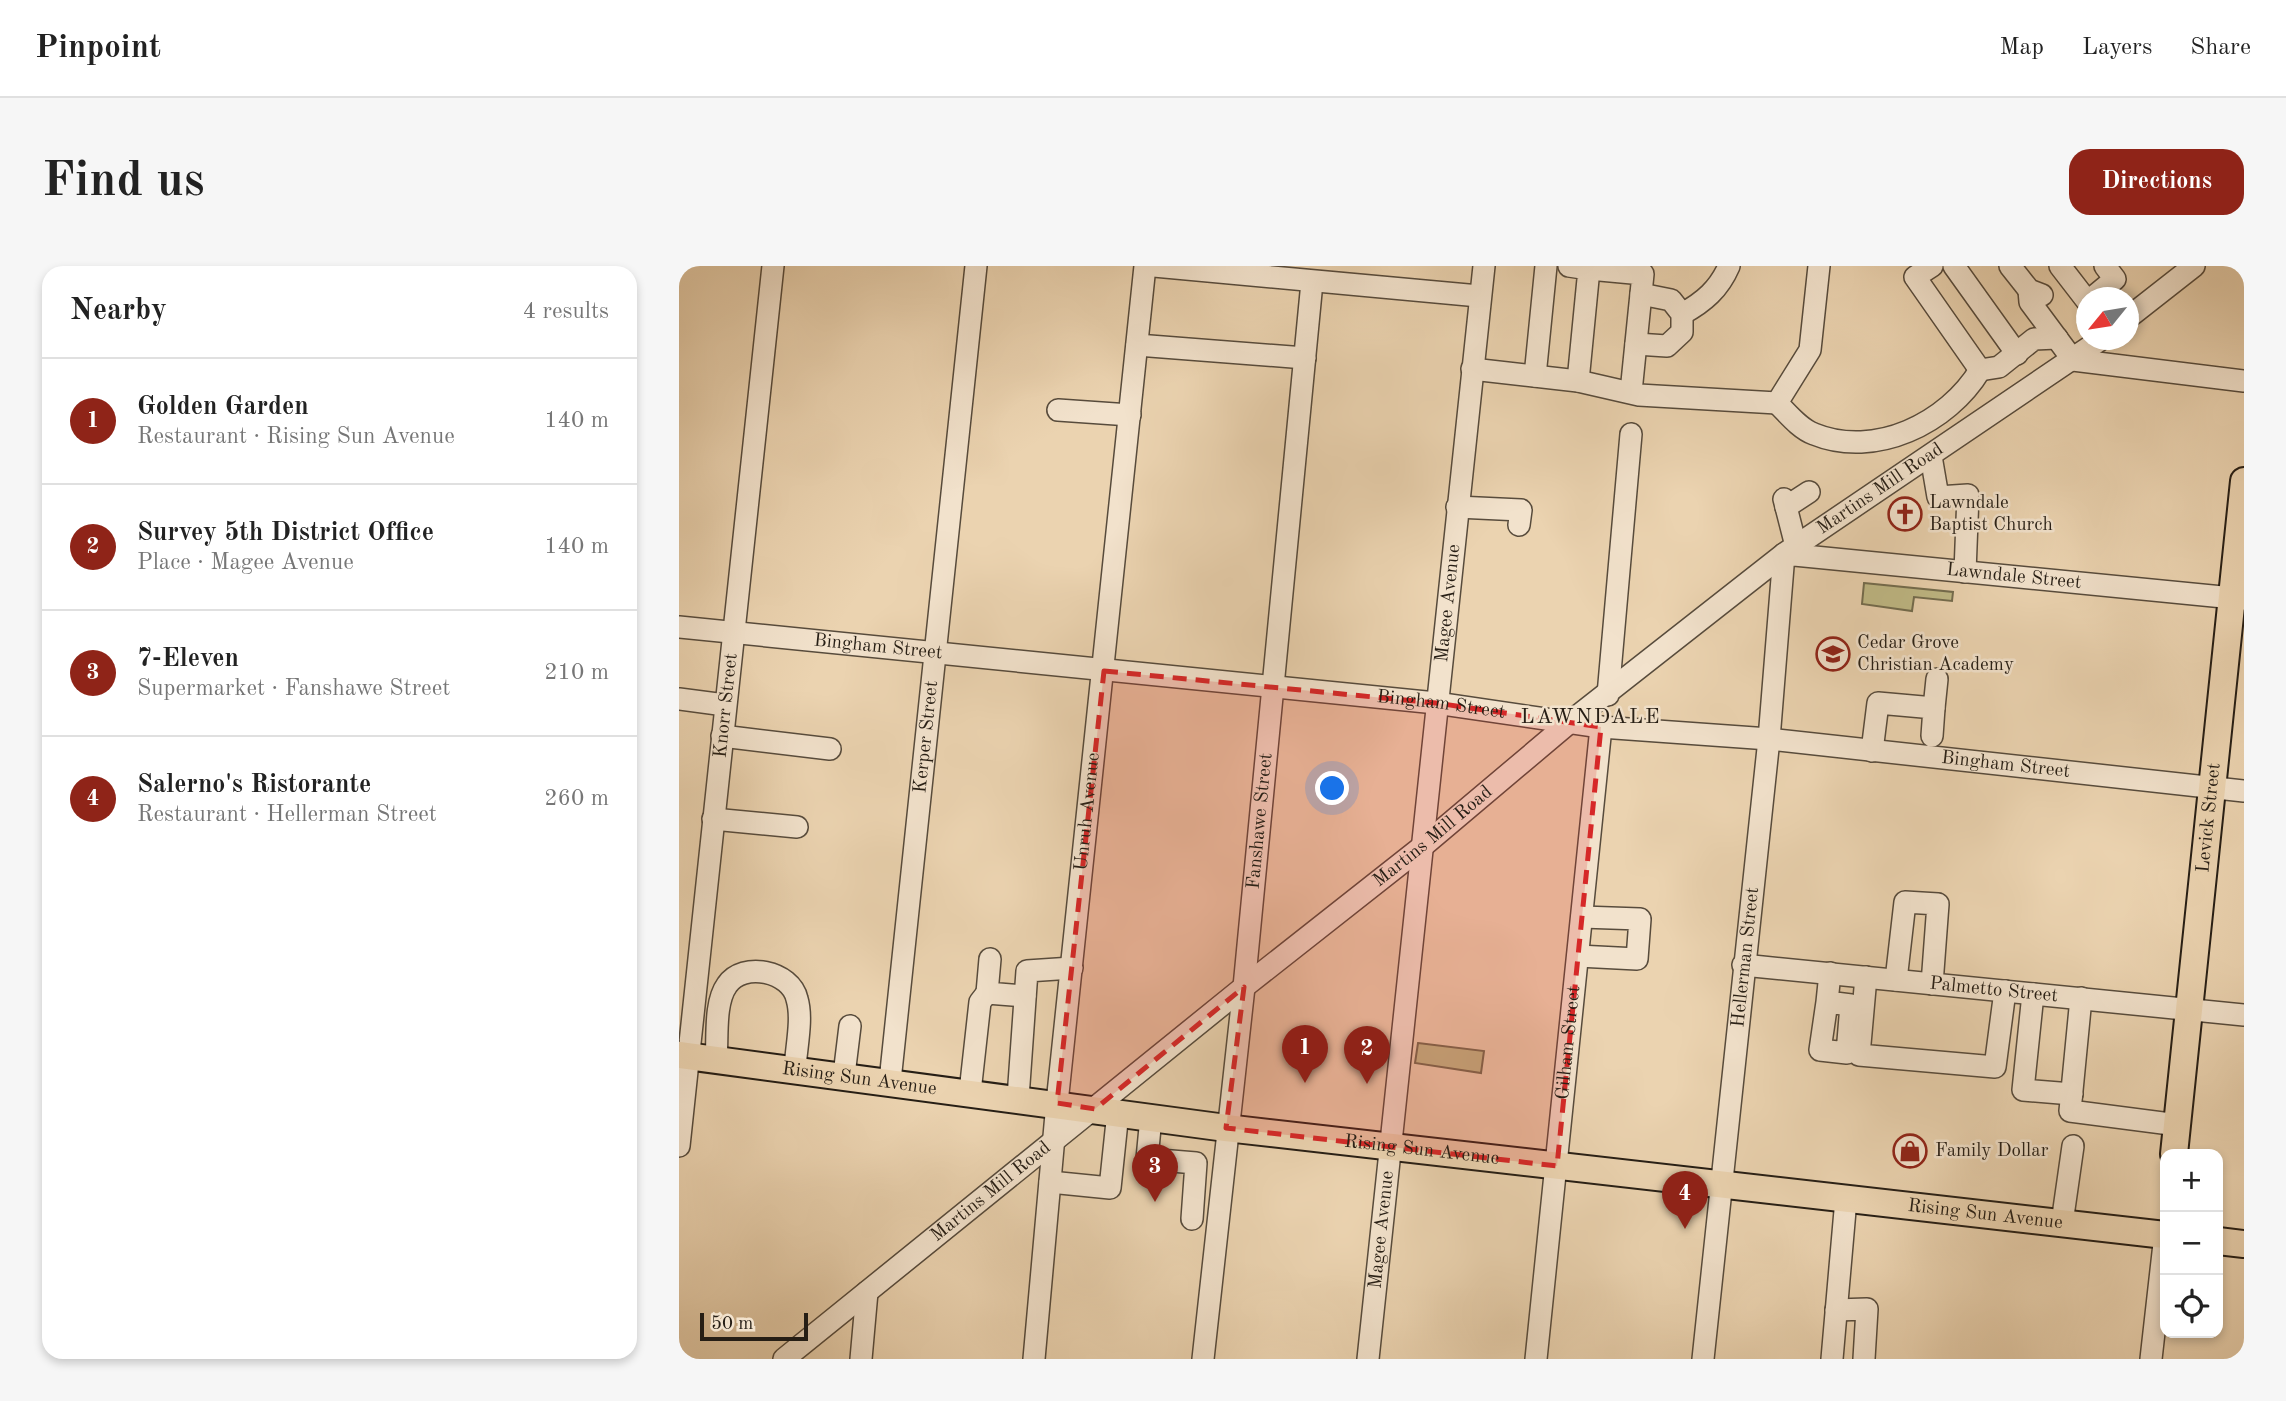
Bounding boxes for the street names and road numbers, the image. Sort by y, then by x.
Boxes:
street label: Martins Mill Road [1814,440,1947,538]
street label: Magee Avenue [1432,543,1464,663]
street label: Lawndale Street [1945,560,2082,593]
street label: Bingham Street [813,631,943,663]
street label: Knorr Street [711,652,741,759]
street label: Kerper Street [911,680,942,794]
street label: Bingham Street [1376,688,1507,722]
street label: Bingham Street [1940,748,2071,781]
street label: Unruh Avenue [1072,751,1103,872]
street label: Fanshawe Street [1244,752,1276,890]
street label: Levick Street [2194,762,2224,874]
street label: Martins Mill Road [1370,782,1496,891]
street label: Hellerman Street [1729,886,1763,1028]
street label: Palmetto Street [1929,974,2059,1006]
street label: Gilham Street [1553,985,1584,1101]
street label: Rising Sun Avenue [781,1059,938,1099]
street label: Rising Sun Avenue [1343,1132,1500,1169]
street label: Martins Mill Road [927,1138,1054,1246]
street label: Magee Avenue [1366,1170,1397,1290]
street label: Rising Sun Avenue [1907,1196,2064,1233]

